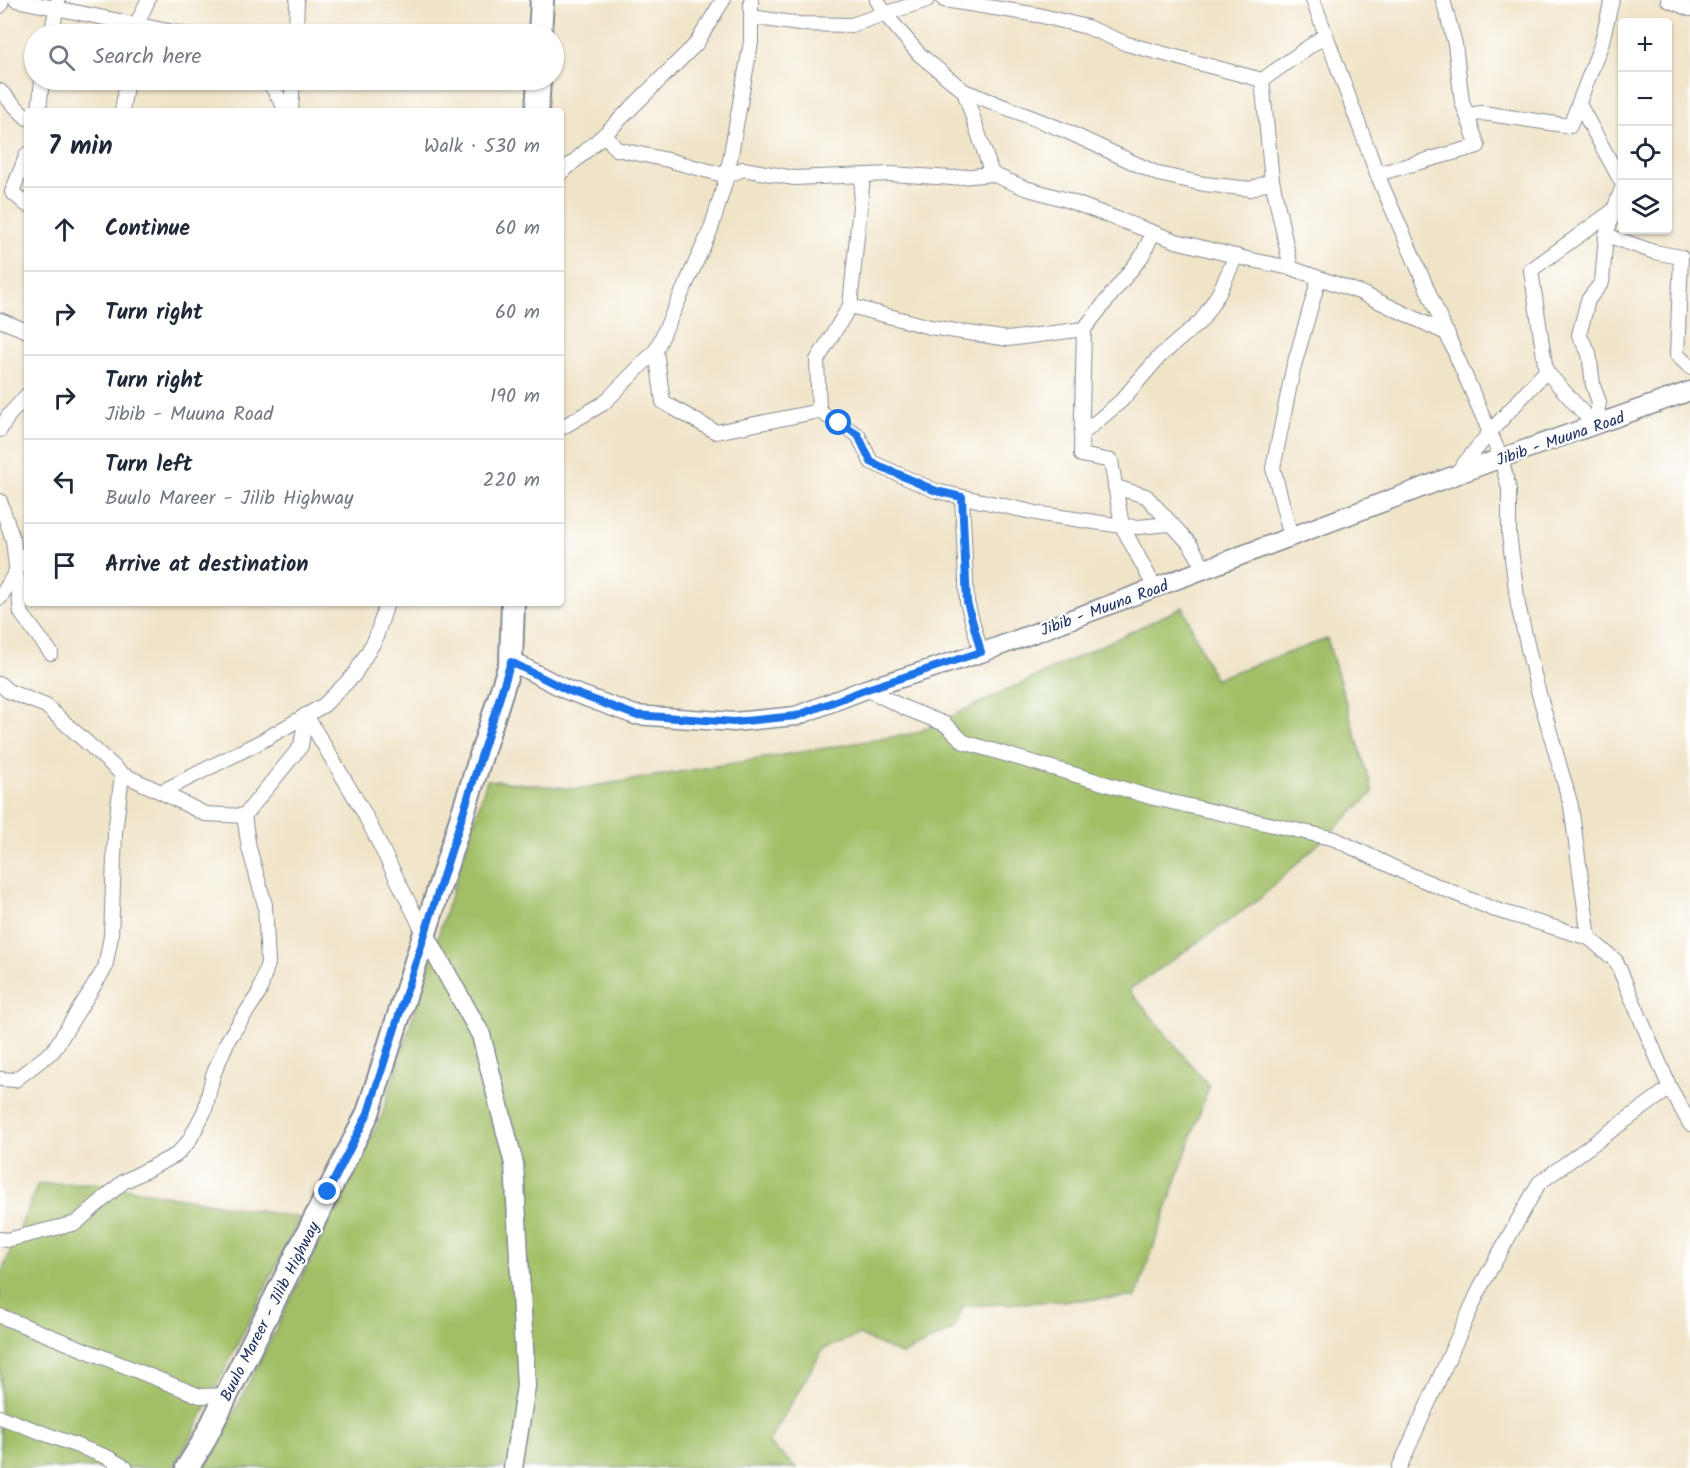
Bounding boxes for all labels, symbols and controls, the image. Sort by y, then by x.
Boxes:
map controls [1618,18,1672,234]
button: + [1618,18,1672,72]
search box [24,24,564,90]
text: Search here [93,40,201,75]
icon: search [45,41,78,74]
button: − [1618,72,1672,126]
text: 7 min [48,126,113,168]
button: locate [1618,126,1672,180]
text: Walk · 530 m [424,131,540,163]
button: layers [1618,180,1672,234]
text: Continue [105,212,190,247]
icon: ahead [48,213,81,246]
text: 60 m [495,213,540,245]
text: Turn right [105,296,203,331]
icon: right [48,297,81,330]
text: 60 m [495,297,540,329]
text: Turn right [105,364,203,399]
icon: right [48,381,81,414]
text: 190 m [490,381,540,413]
text: Jibib - Muuna Road [105,399,273,431]
street label: Jibib - Muuna Road [1493,405,1629,473]
route start [825,409,851,435]
text: Turn left [105,448,192,483]
icon: left [48,465,81,498]
text: 220 m [483,465,540,497]
text: Buulo Mareer - Jilib Highway [105,483,353,515]
text: Arrive at destination [105,548,308,583]
icon: arrive [48,549,81,582]
street label: Jibib - Muuna Road [1037,573,1173,643]
route end [314,1178,340,1204]
street label: Buulo Mareer - Jilib Highway [214,1217,327,1406]

